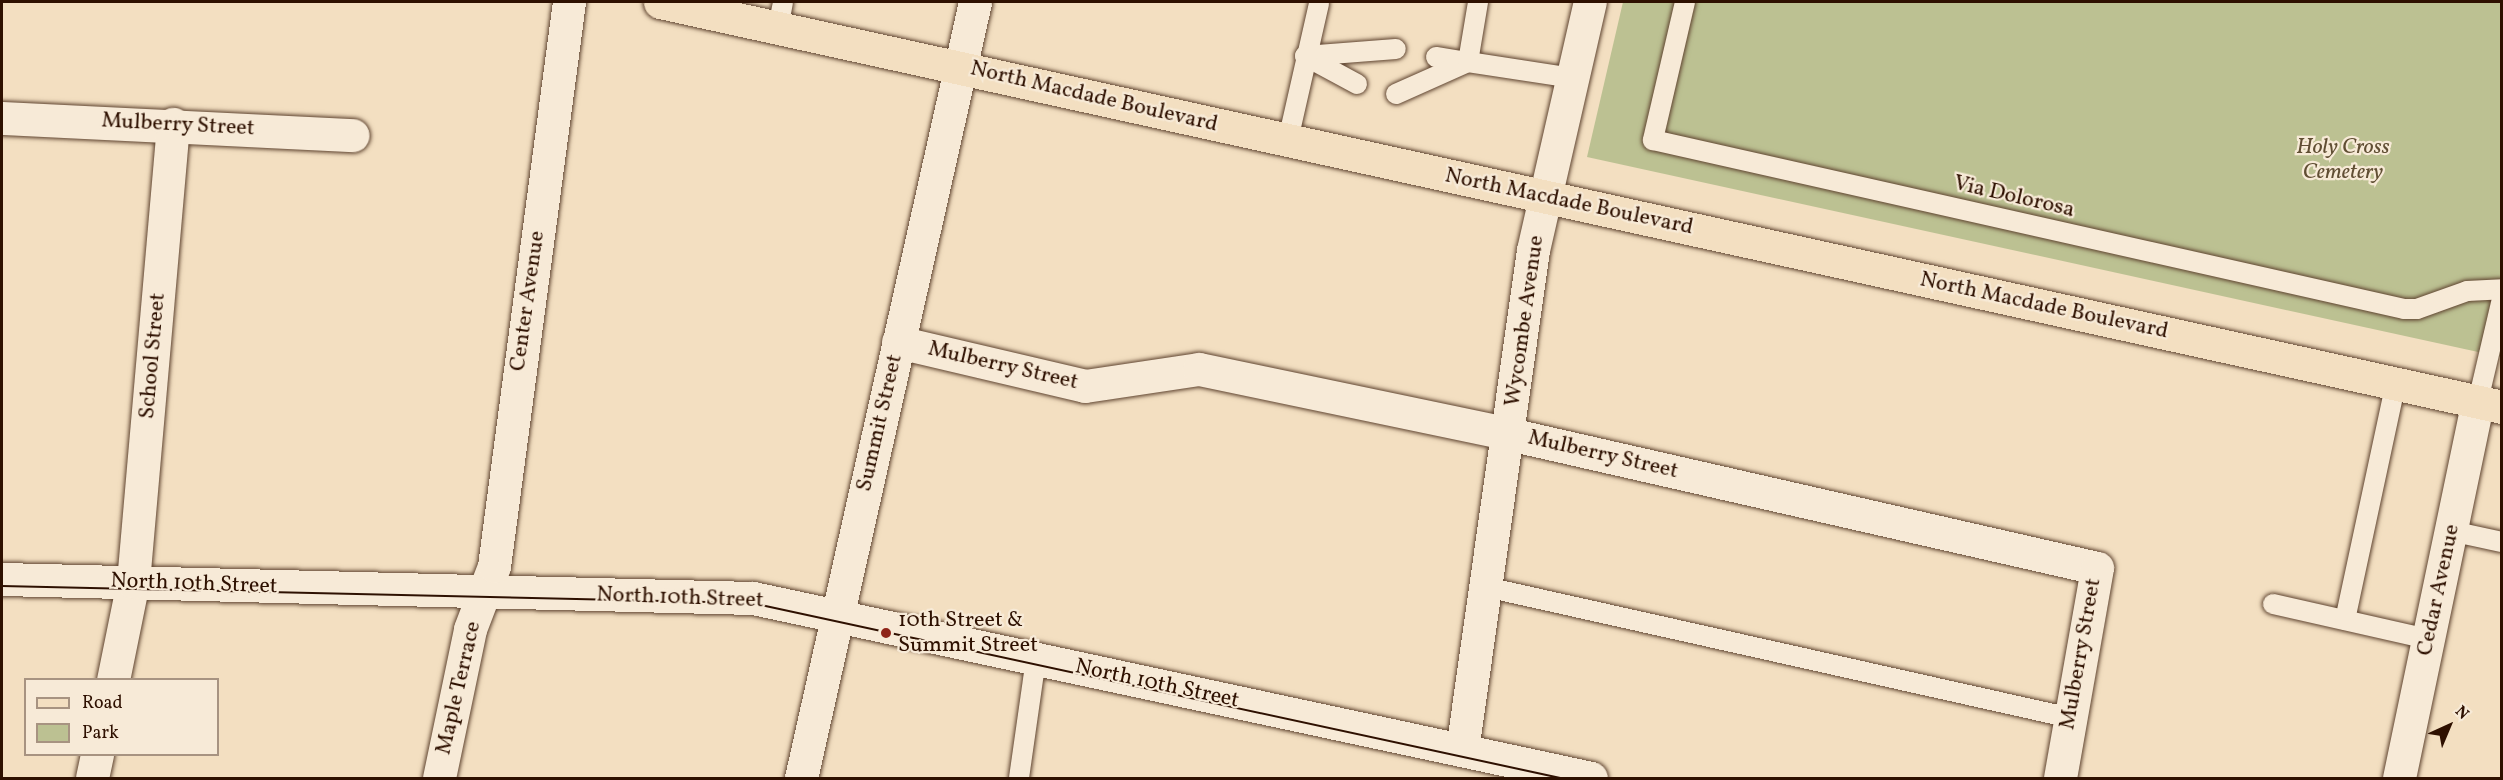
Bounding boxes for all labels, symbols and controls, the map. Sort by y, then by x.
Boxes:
street label: North Macdade Boulevard [968,56,1220,138]
street label: Mulberry Street [100,108,256,142]
park label: Holy Cross Cemetery [2296,134,2390,186]
street label: North Macdade Boulevard [1442,163,1696,241]
street label: Via Dolorosa [1951,170,2077,224]
street label: Center Avenue [505,229,551,373]
street label: Wycombe Avenue [1500,234,1550,408]
street label: North Macdade Boulevard [1917,267,2171,345]
street label: School Street [134,292,172,420]
street label: Mulberry Street [925,336,1081,396]
street label: Summit Street [851,352,909,494]
street label: Mulberry Street [1525,425,1681,485]
street label: Cedar Avenue [2412,522,2466,658]
street label: North 10th Street [110,568,278,600]
street label: Mulberry Street [2055,576,2107,732]
street label: North 10th Street [596,582,764,614]
place label: 10th Street & Summit Street [898,607,1038,658]
street label: Maple Terrace [431,618,487,758]
marker: 10th Street & Summit Street [879,626,893,640]
street label: North 10th Street [1073,654,1241,714]
legend [24,678,219,756]
text: Road [82,691,123,716]
north arrow [2419,696,2479,756]
text: N [2450,701,2473,725]
text: Park [82,721,119,746]

